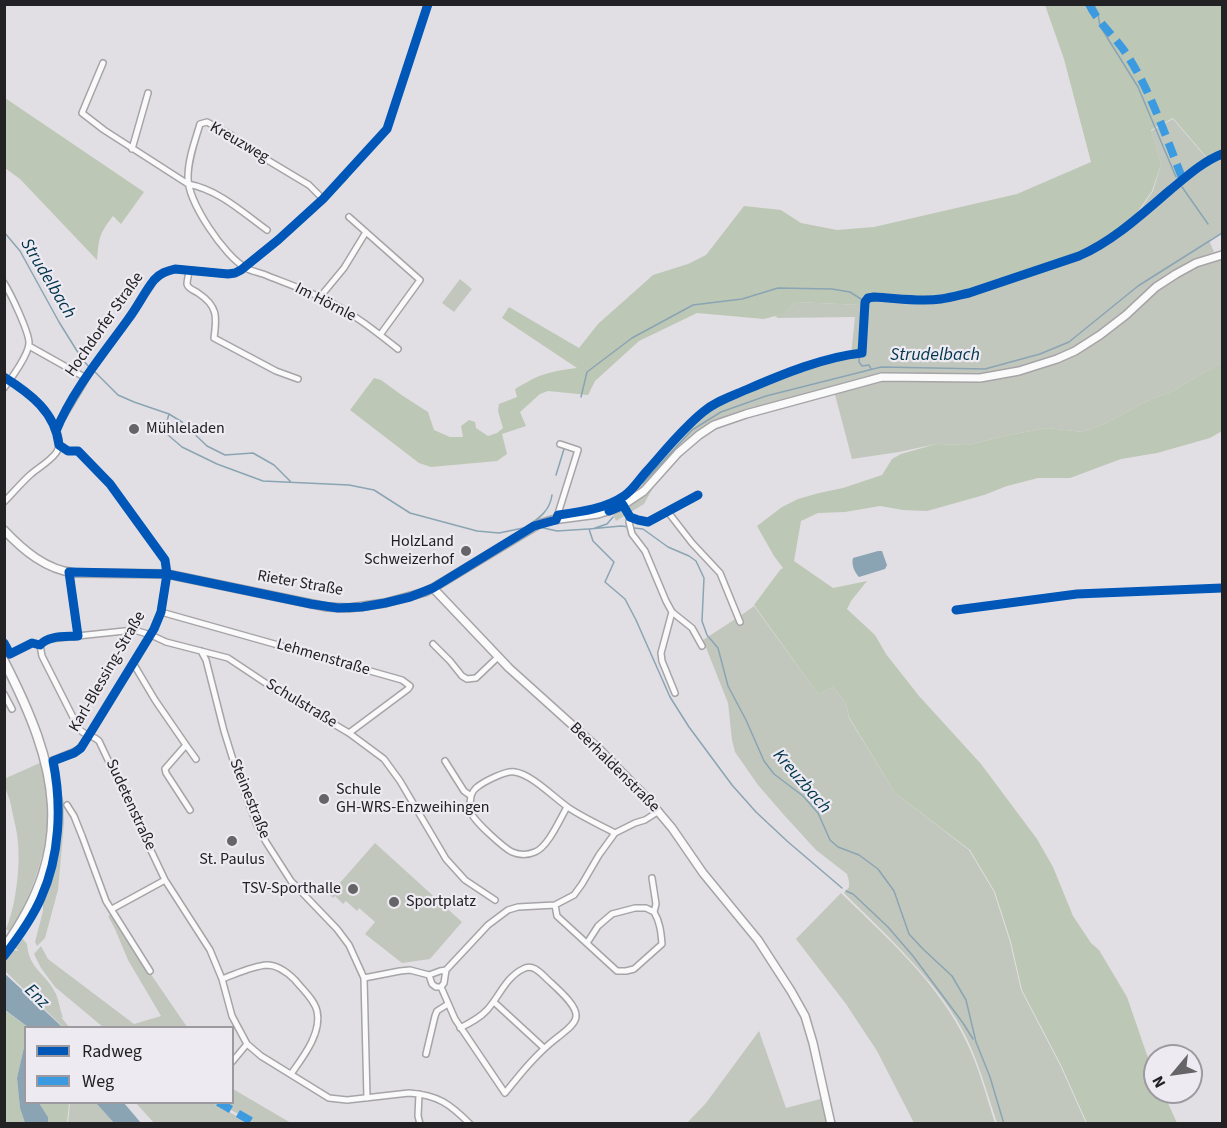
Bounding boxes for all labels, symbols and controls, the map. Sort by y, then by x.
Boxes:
street label: Kreuzweg [206,118,272,168]
water label: Strudelbach [15,235,79,323]
street label: Hochdorfer Straße [62,269,148,381]
street label: Im Hörnle [291,279,359,327]
water label: Strudelbach [890,345,980,367]
place label: Mühleladen [146,419,225,439]
marker: Mühleladen [127,422,141,436]
place label: HolzLand Schweizerhof [364,532,454,570]
marker: HolzLand Schweizerhof [459,544,473,558]
street label: Rieter Straße [256,567,344,601]
street label: Karl-Blessing-Straße [66,608,150,736]
street label: Lehmenstraße [274,635,372,681]
street label: Schulstraße [262,675,340,733]
street label: Beerhaldenstraße [565,719,663,817]
water label: Kreuzbach [767,746,835,818]
street label: Steinestraße [224,756,274,842]
street label: Sudetenstraße [101,757,159,853]
place label: Schule GH-WRS-Enzweihingen [336,780,490,818]
marker: Schule GH-WRS-Enzweihingen [317,792,331,806]
marker: St. Paulus [225,834,239,848]
place label: St. Paulus [199,850,265,870]
place label: TSV-Sporthalle [242,879,341,899]
marker: TSV-Sporthalle [346,882,360,896]
place label: Sportplatz [406,892,476,912]
marker: Sportplatz [387,895,401,909]
water label: Enz [19,980,53,1014]
legend [24,1026,234,1104]
text: Radweg [82,1039,142,1064]
north arrow [1143,1044,1203,1104]
text: Weg [82,1069,114,1094]
text: N [1147,1072,1171,1092]

